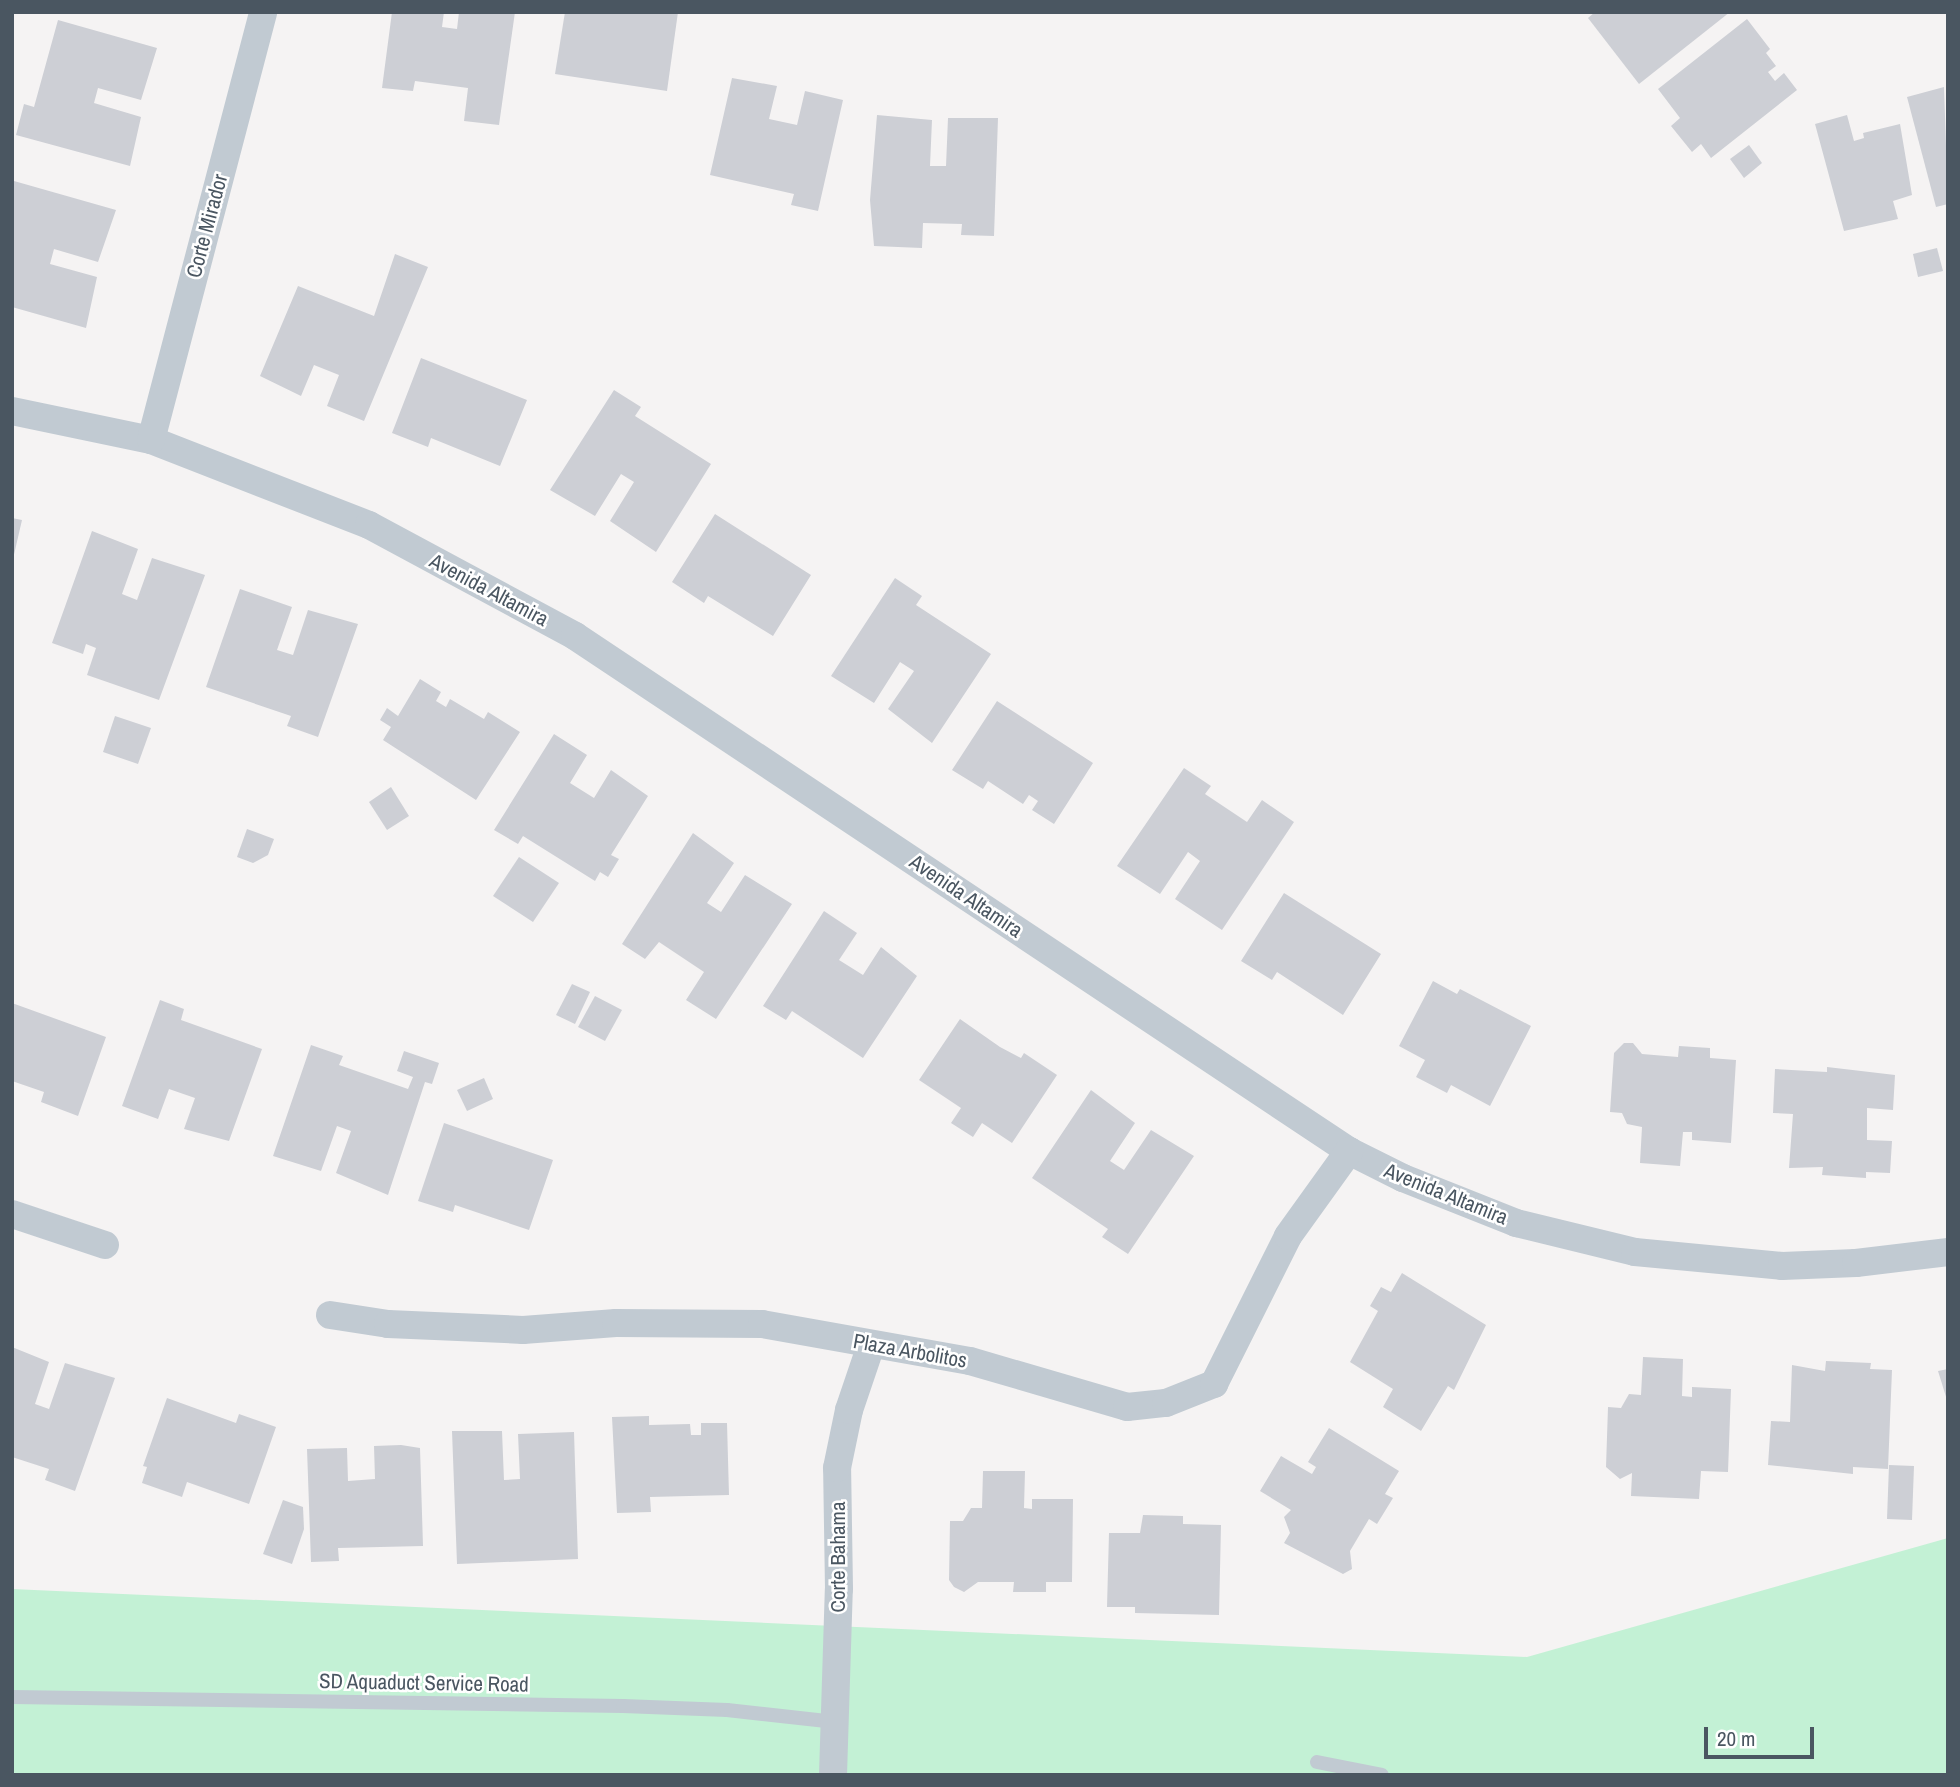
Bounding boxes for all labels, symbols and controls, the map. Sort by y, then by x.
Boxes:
street label: Corte Mirador [181,171,233,281]
street label: Avenida Altamira [425,548,553,632]
street label: Avenida Altamira [904,849,1028,943]
street label: Avenida Altamira [1380,1158,1512,1230]
street label: Plaza Arbolitos [851,1329,969,1373]
street label: Corte Bahama [825,1501,851,1613]
street label: SD Aquaduct Service Road [319,1669,529,1697]
scale bar [1708,1714,1818,1758]
text: 20 m [1717,1724,1755,1753]

